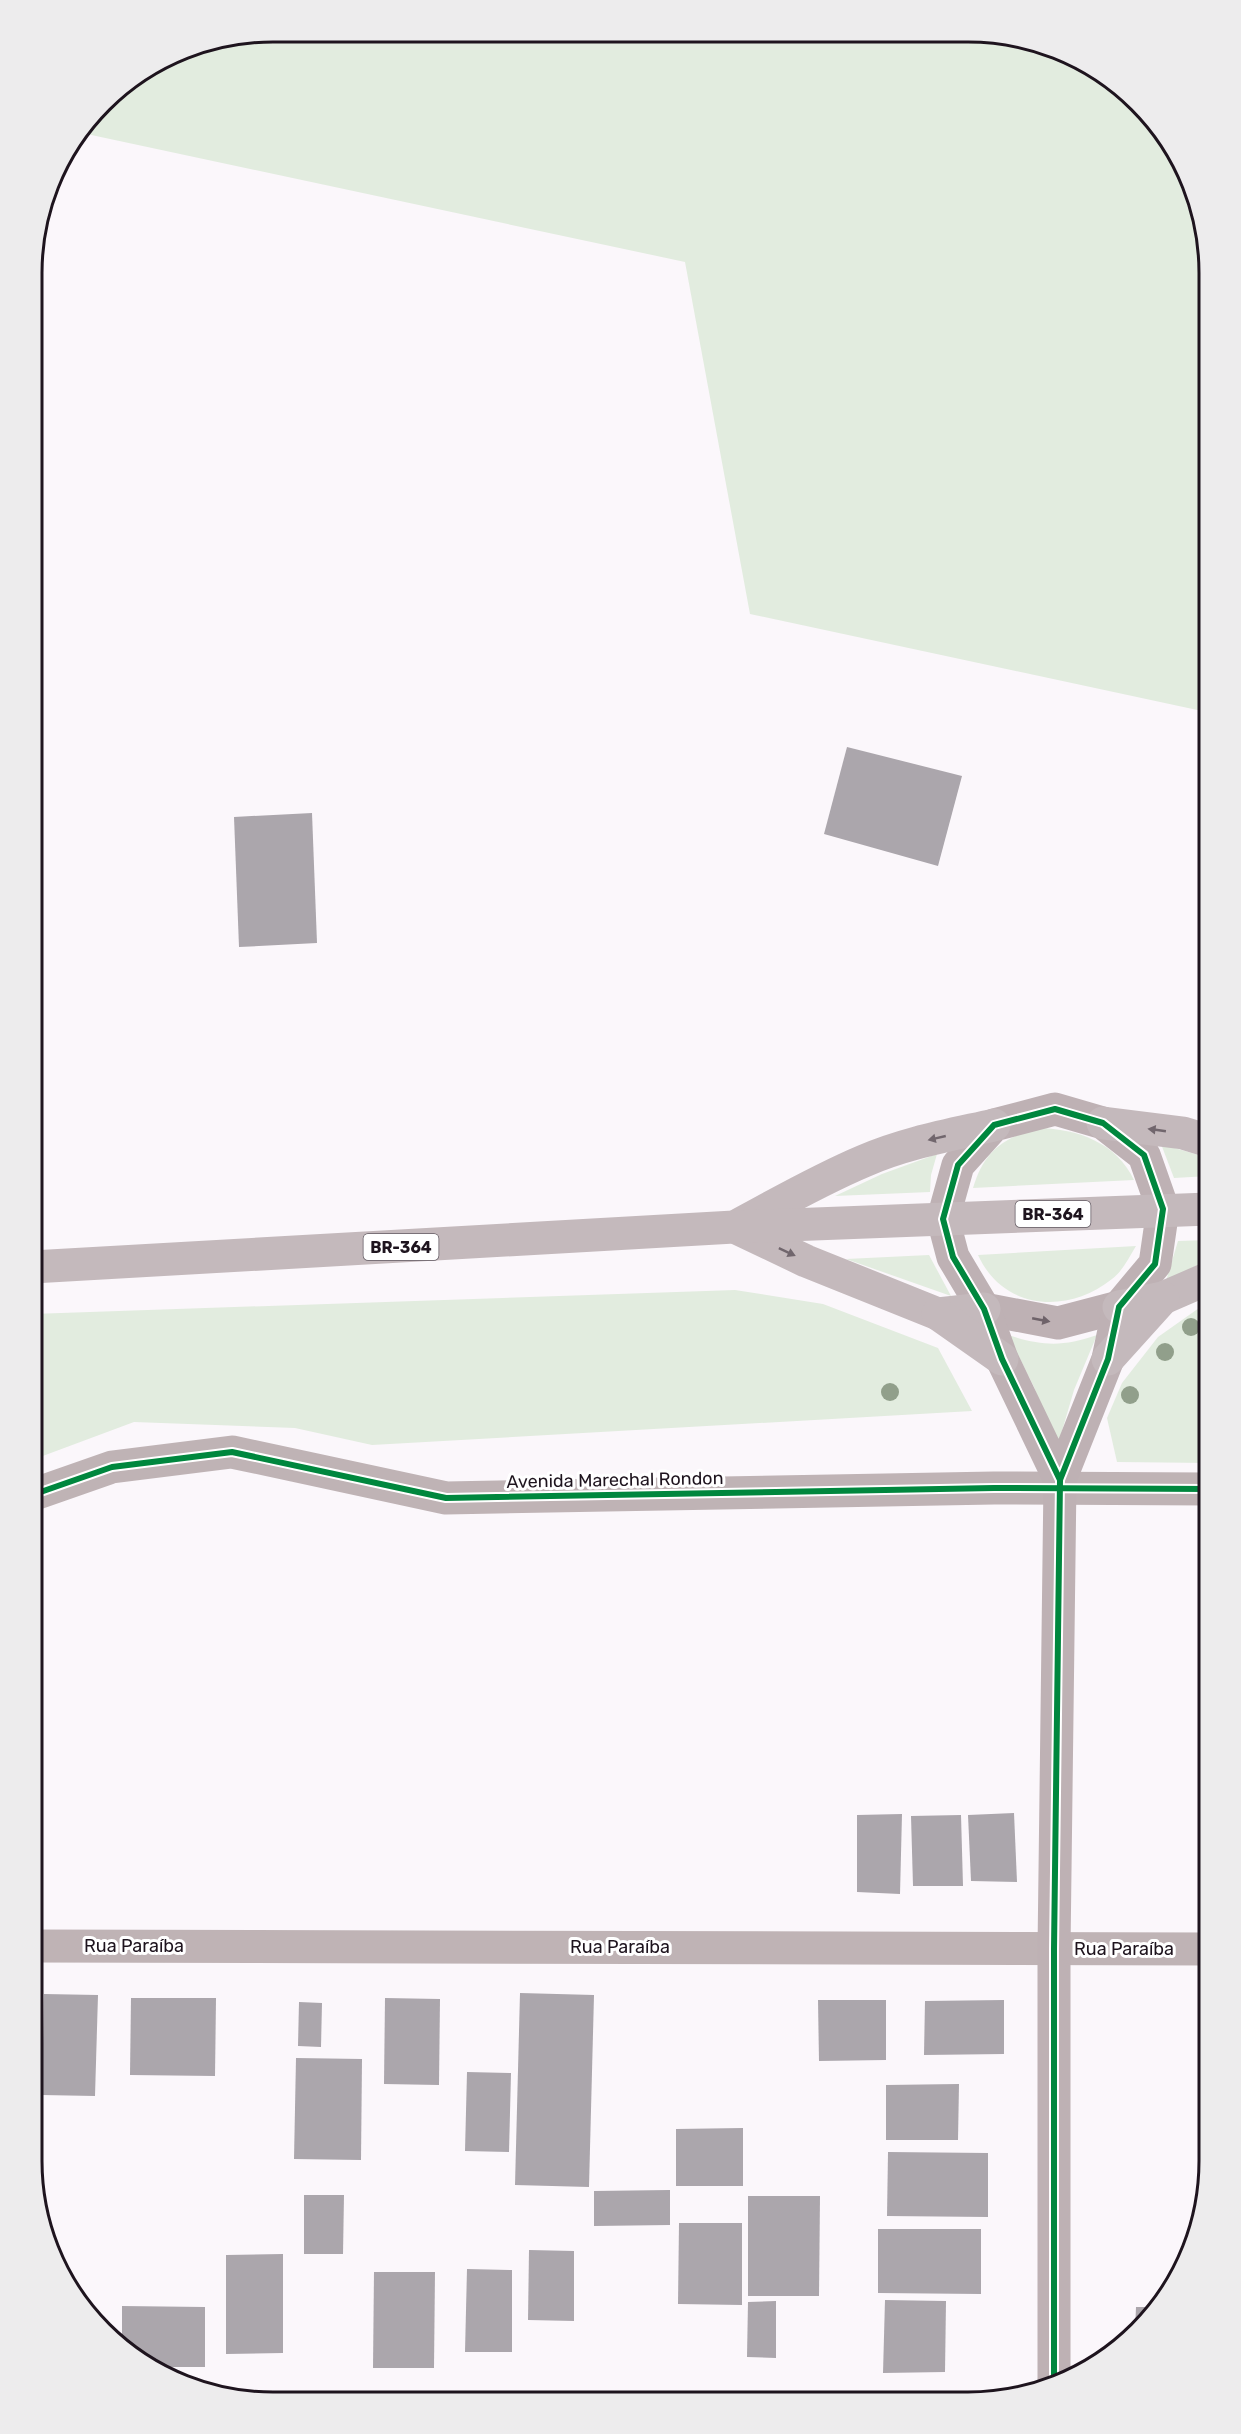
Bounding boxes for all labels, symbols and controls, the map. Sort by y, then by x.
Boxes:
one-way arrow [1147,1125,1166,1134]
one-way arrow [927,1134,946,1143]
road number: BR-364 [1016,1201,1090,1227]
road number: BR-364 [364,1234,438,1260]
one-way arrow [779,1247,797,1257]
one-way arrow [1032,1316,1051,1325]
street label: Avenida Marechal Rondon [506,1467,724,1493]
street label: Rua Paraíba [84,1935,184,1957]
street label: Rua Paraíba [570,1936,670,1958]
street label: Rua Paraíba [1074,1938,1174,1960]

